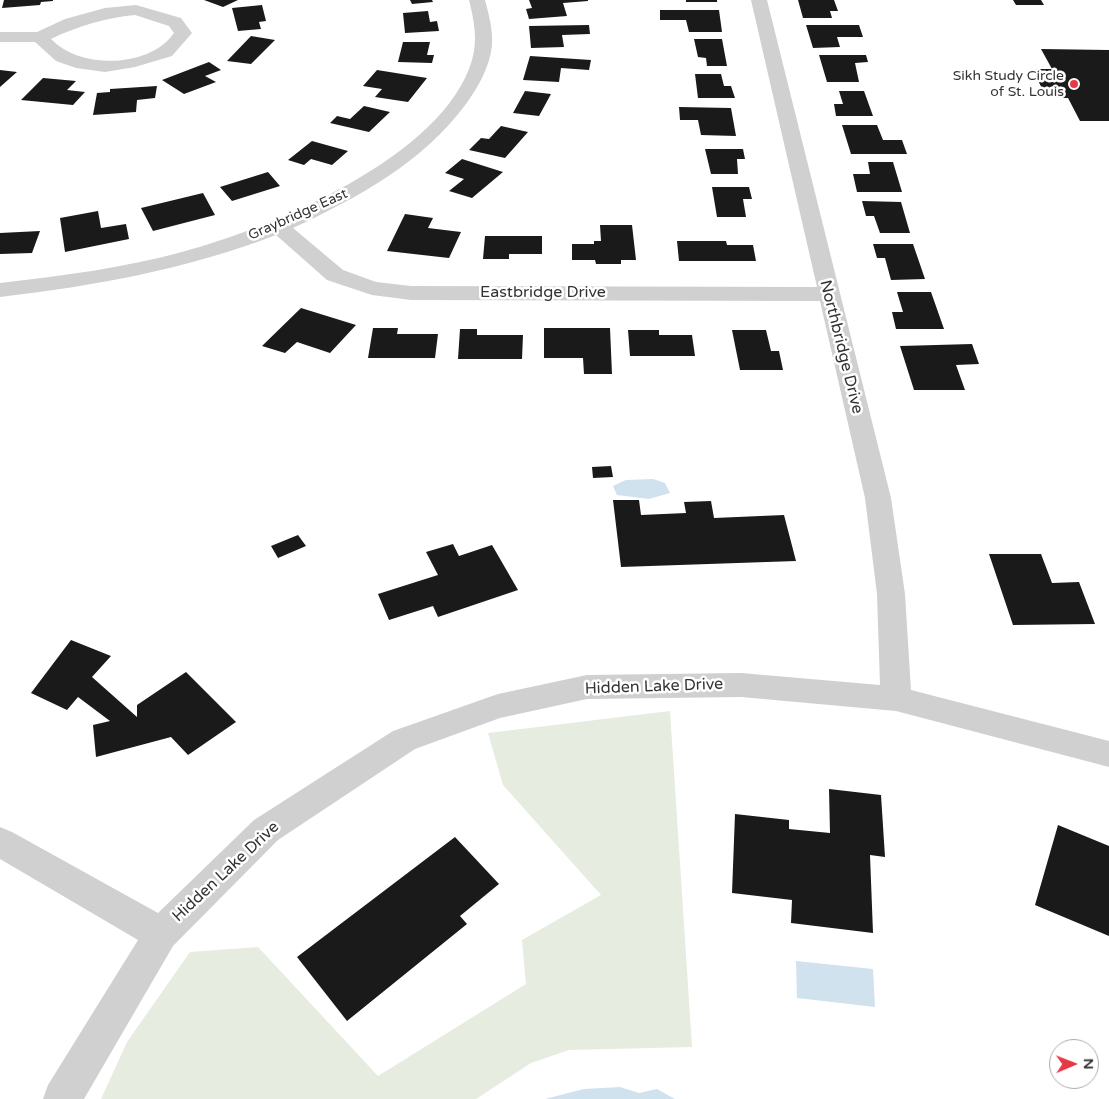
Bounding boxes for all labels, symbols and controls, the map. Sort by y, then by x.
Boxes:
place label: Sikh Study Circle of St. Louis [953,68,1064,100]
marker: Sikh Study Circle of St. Louis [1068,78,1080,90]
street label: Graybridge East [246,186,350,244]
street label: Northbridge Drive [815,278,867,416]
street label: Eastbridge Drive [480,283,606,303]
street label: Hidden Lake Drive [584,675,724,699]
street label: Hidden Lake Drive [169,818,283,926]
north arrow [1049,1039,1099,1089]
text: N [1080,1058,1097,1070]

